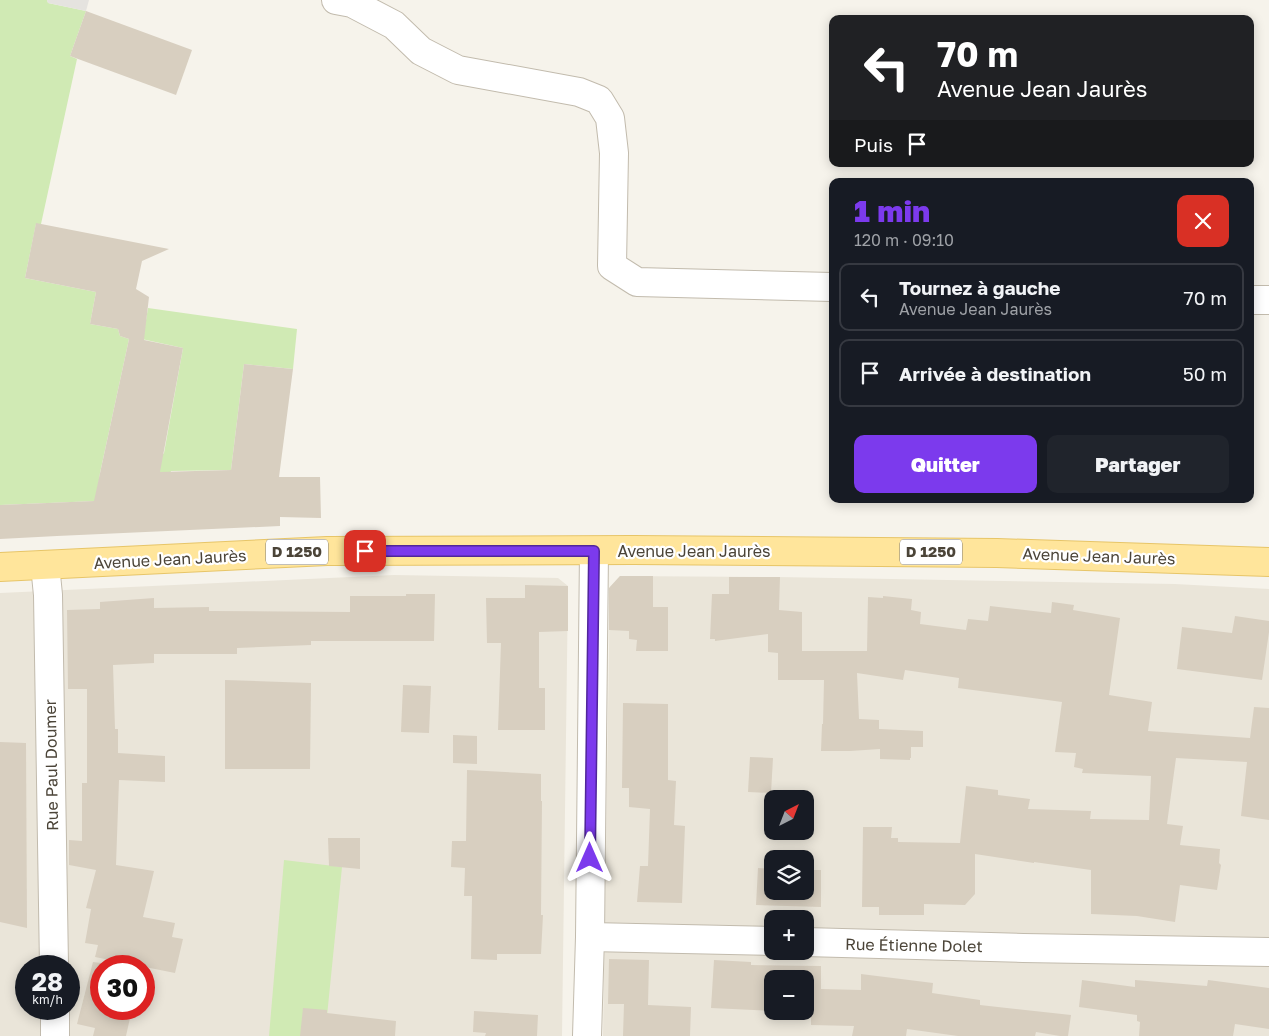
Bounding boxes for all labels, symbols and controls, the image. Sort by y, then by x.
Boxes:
text: 70 m [937,33,1018,75]
icon: left [854,35,919,100]
text: Avenue Jean Jaurès [937,75,1147,102]
icon: arrive [903,130,931,158]
text: Puis [854,133,893,156]
text: 1 min [854,193,930,229]
button: close [1177,195,1229,247]
text: 120 m · 09:10 [854,230,954,250]
text: Tournez à gauche [899,276,1060,299]
icon: left [856,283,884,311]
text: 70 m [1184,286,1227,309]
text: Avenue Jean Jaurès [899,299,1052,319]
icon: arrive [856,359,884,387]
text: Arrivée à destination [899,362,1091,385]
text: 50 m [1183,362,1227,385]
button: Quitter [854,435,1037,493]
button: Partager [1047,435,1229,493]
pin [344,530,386,572]
icon: arrive [351,537,379,565]
road number: D 1250 [266,540,328,564]
road number: D 1250 [900,540,962,564]
street label: Avenue Jean Jaurès [618,541,770,561]
street label: Avenue Jean Jaurès [1022,543,1176,569]
street label: Avenue Jean Jaurès [93,545,247,573]
street label: Rue Paul Doumer [40,699,62,831]
north arrow [764,790,814,840]
map controls [764,790,814,1020]
position arrow [563,831,615,883]
button: layers [764,850,814,900]
button: + [764,910,814,960]
street label: Rue Étienne Dolet [845,934,983,956]
speed limit sign: 30 [90,955,155,1020]
text: 28 [32,966,63,997]
button: − [764,970,814,1020]
text: km/h [32,992,63,1007]

